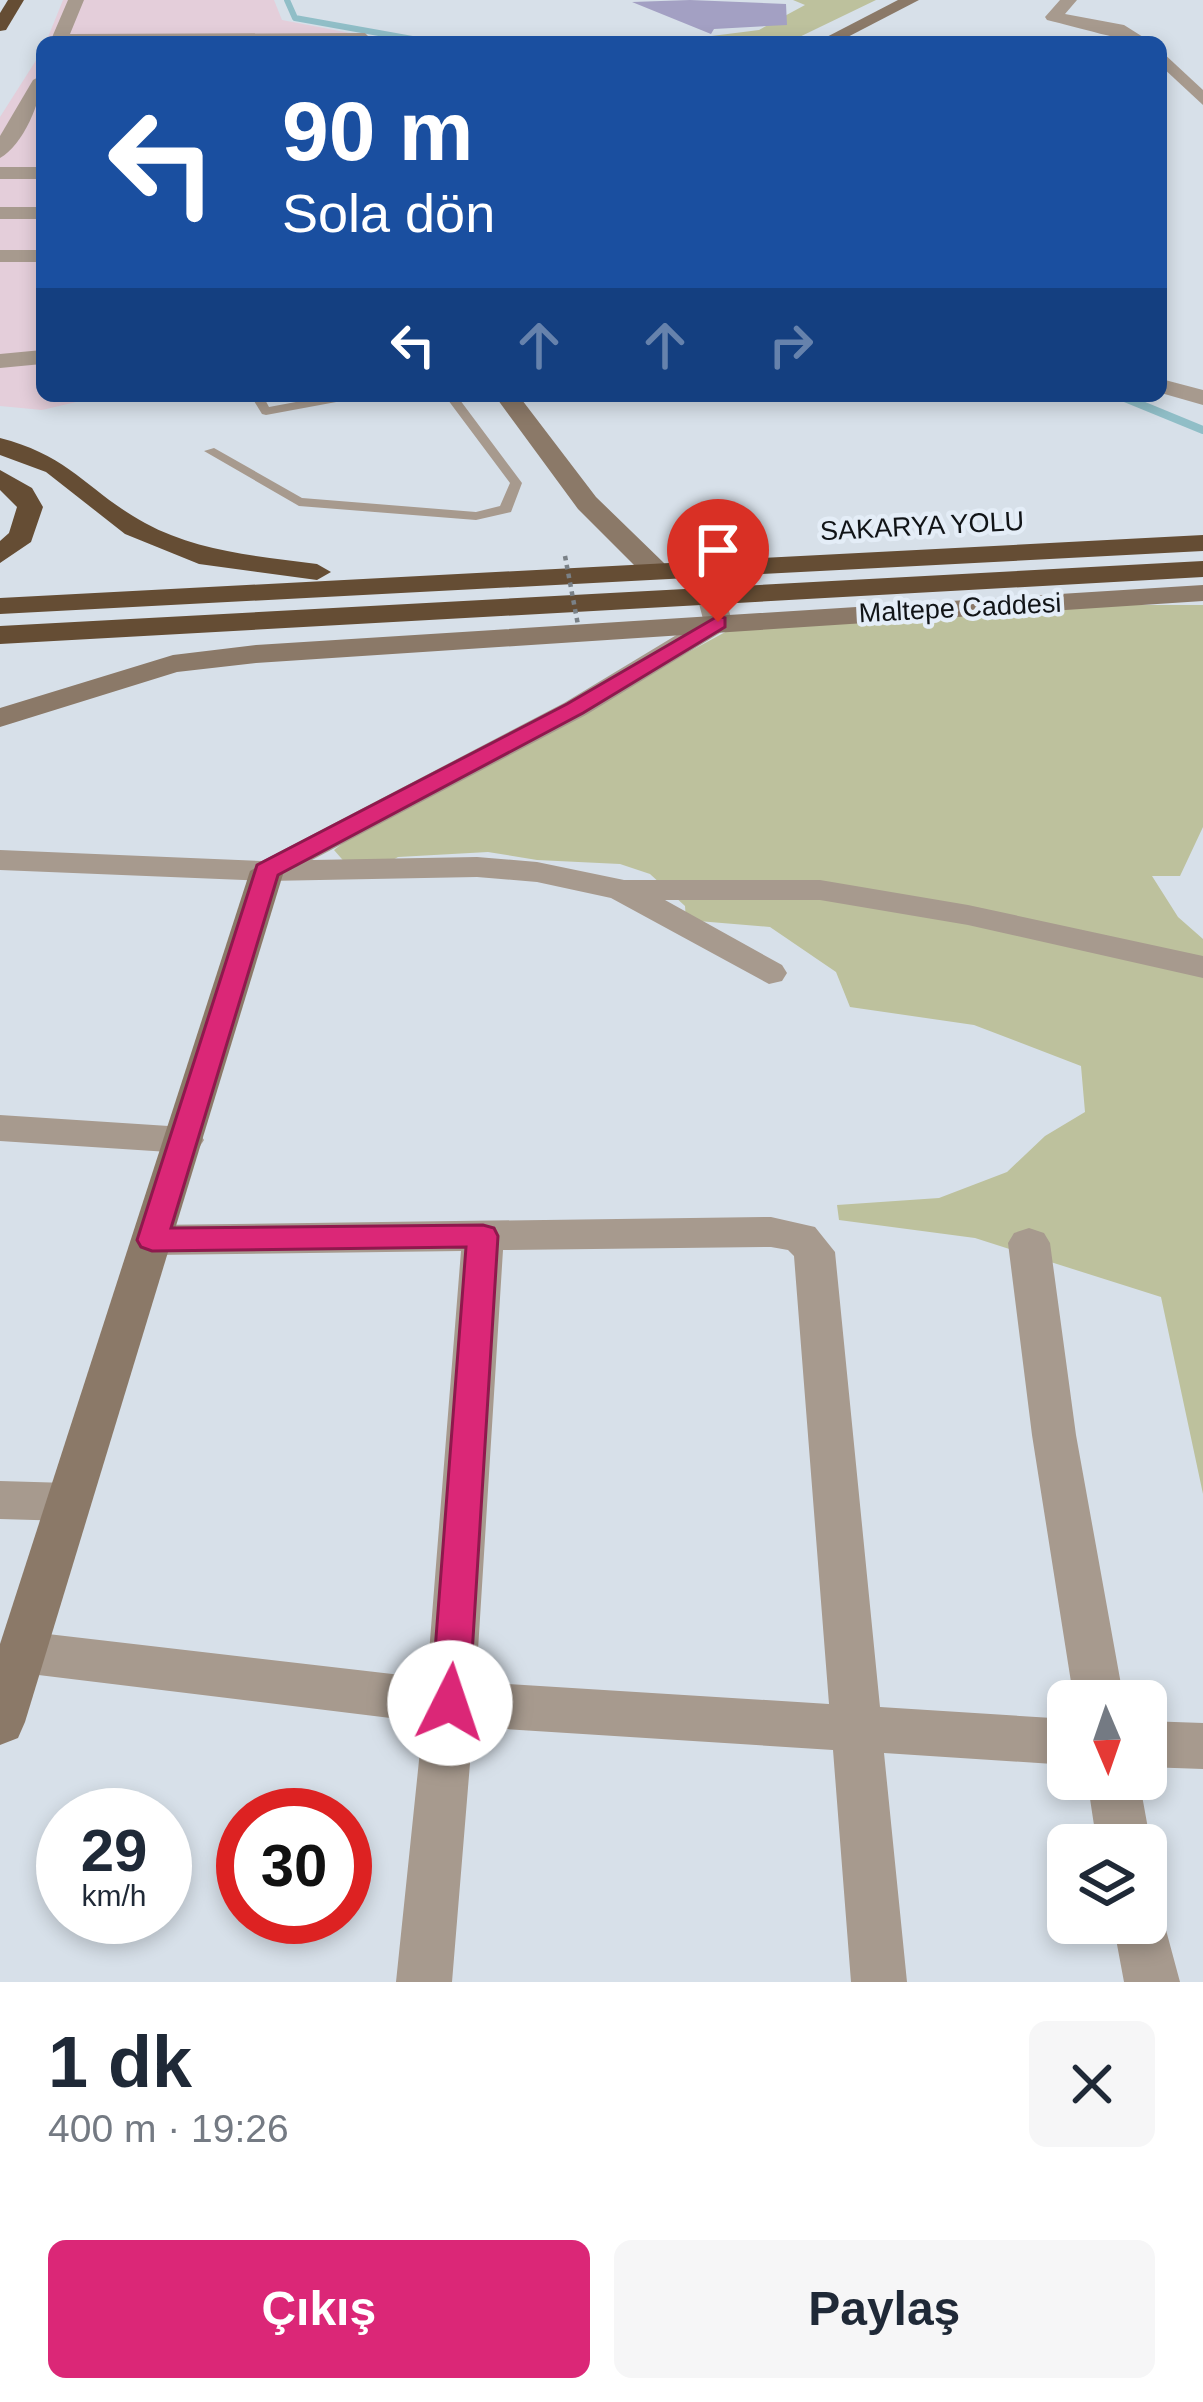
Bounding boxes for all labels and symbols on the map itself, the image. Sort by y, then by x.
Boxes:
pin [667,499,769,622]
street label: SAKARYA YOLU [819,506,1025,546]
street label: Maltepe Caddesi [858,588,1062,628]
position arrow [387,1640,513,1766]
north arrow [1047,1680,1167,1800]
speed limit sign: 30 [216,1788,372,1944]

